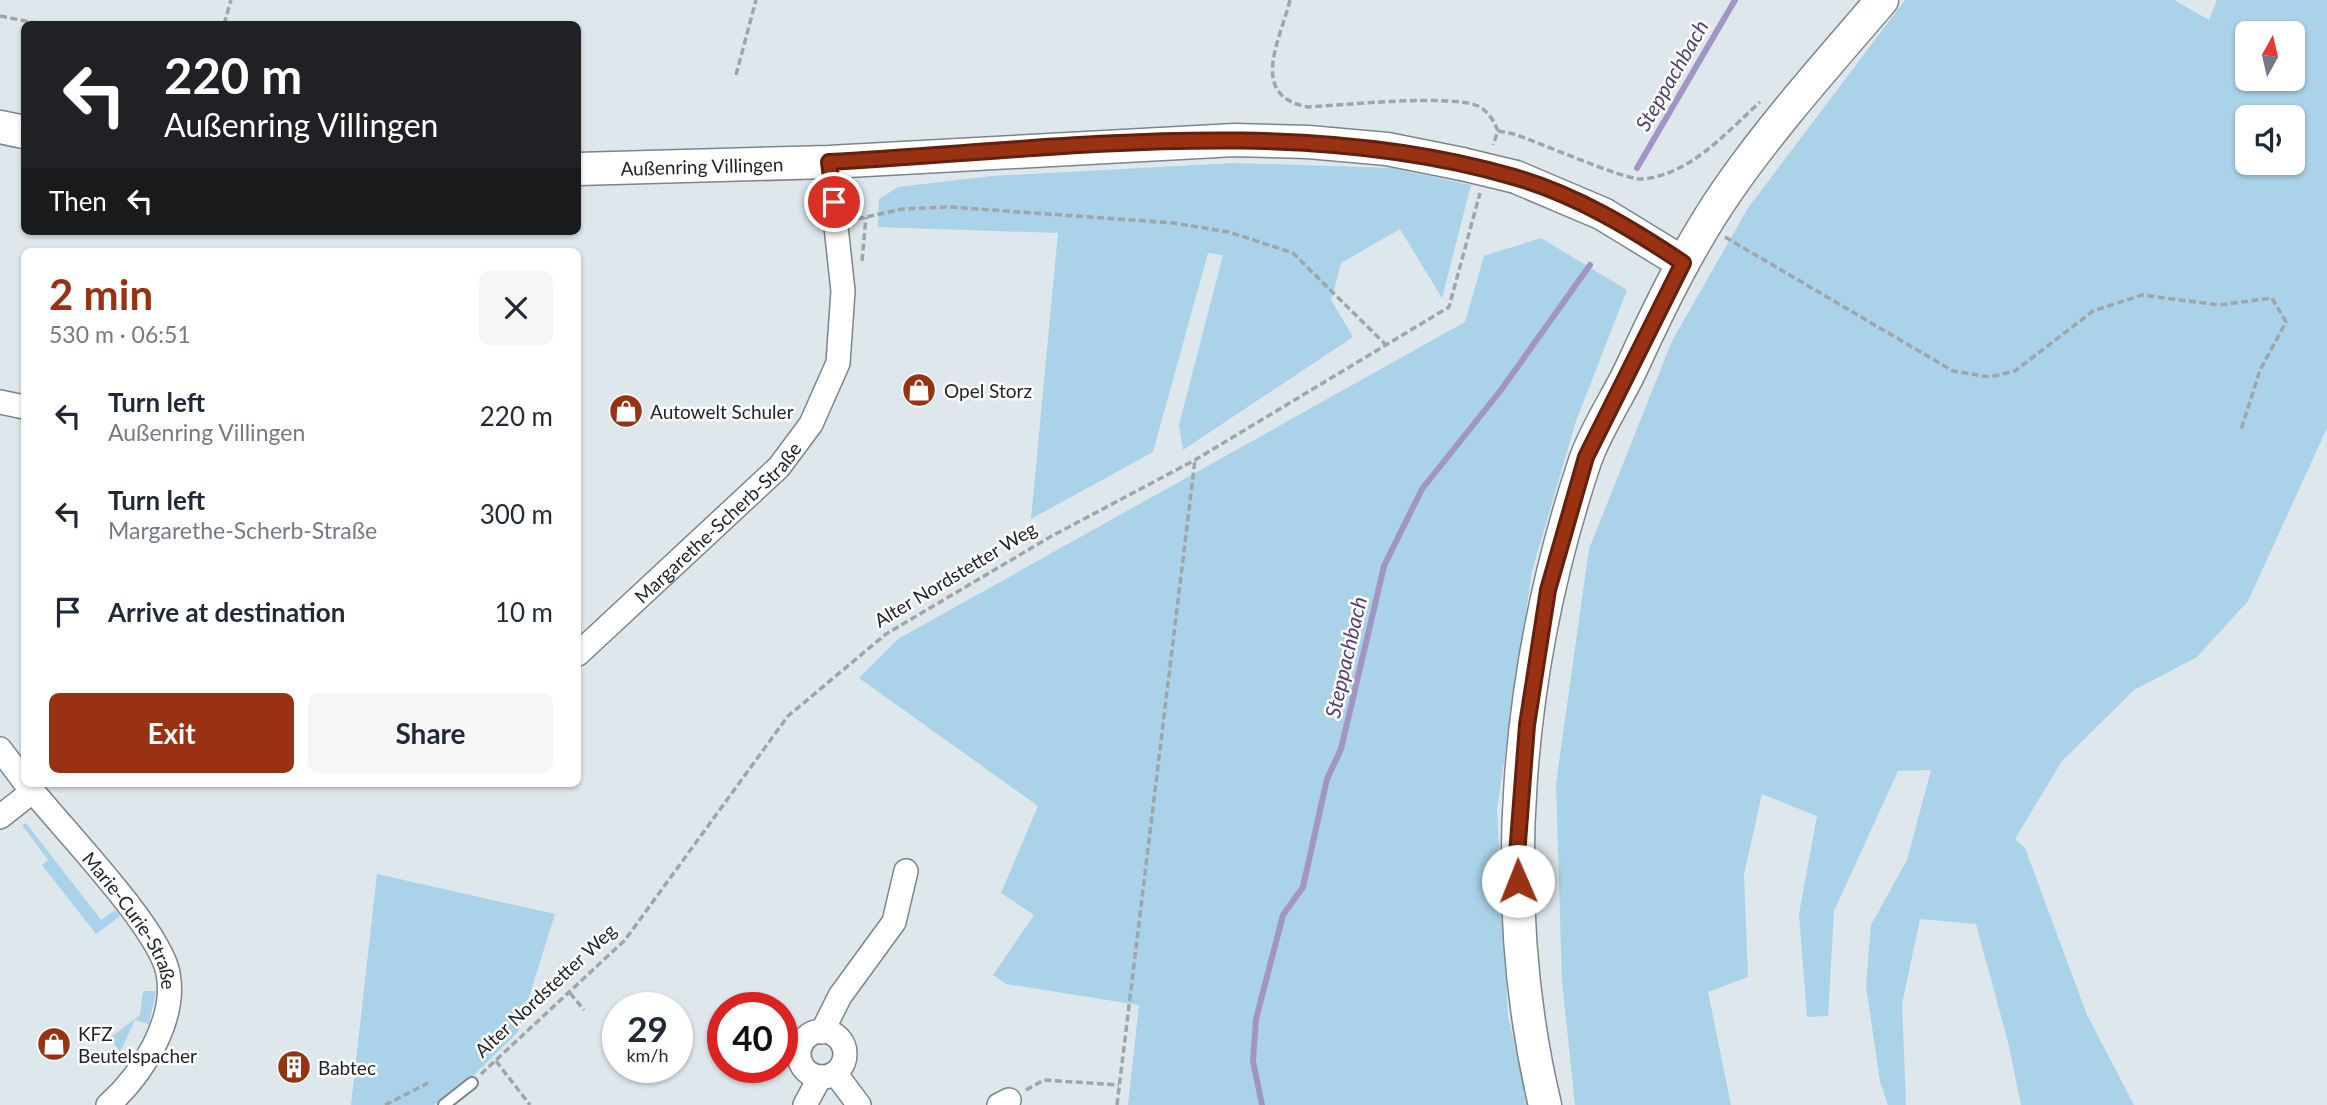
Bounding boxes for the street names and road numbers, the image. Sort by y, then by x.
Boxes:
street label: Außenring Villingen [620,152,784,179]
street label: Margarethe-Scherb-Straße [629,437,805,607]
street label: Alter Nordstetter Weg [870,516,1040,632]
street label: Marie-Curie-Straße [78,847,181,990]
street label: Alter Nordstetter Weg [469,918,621,1062]

